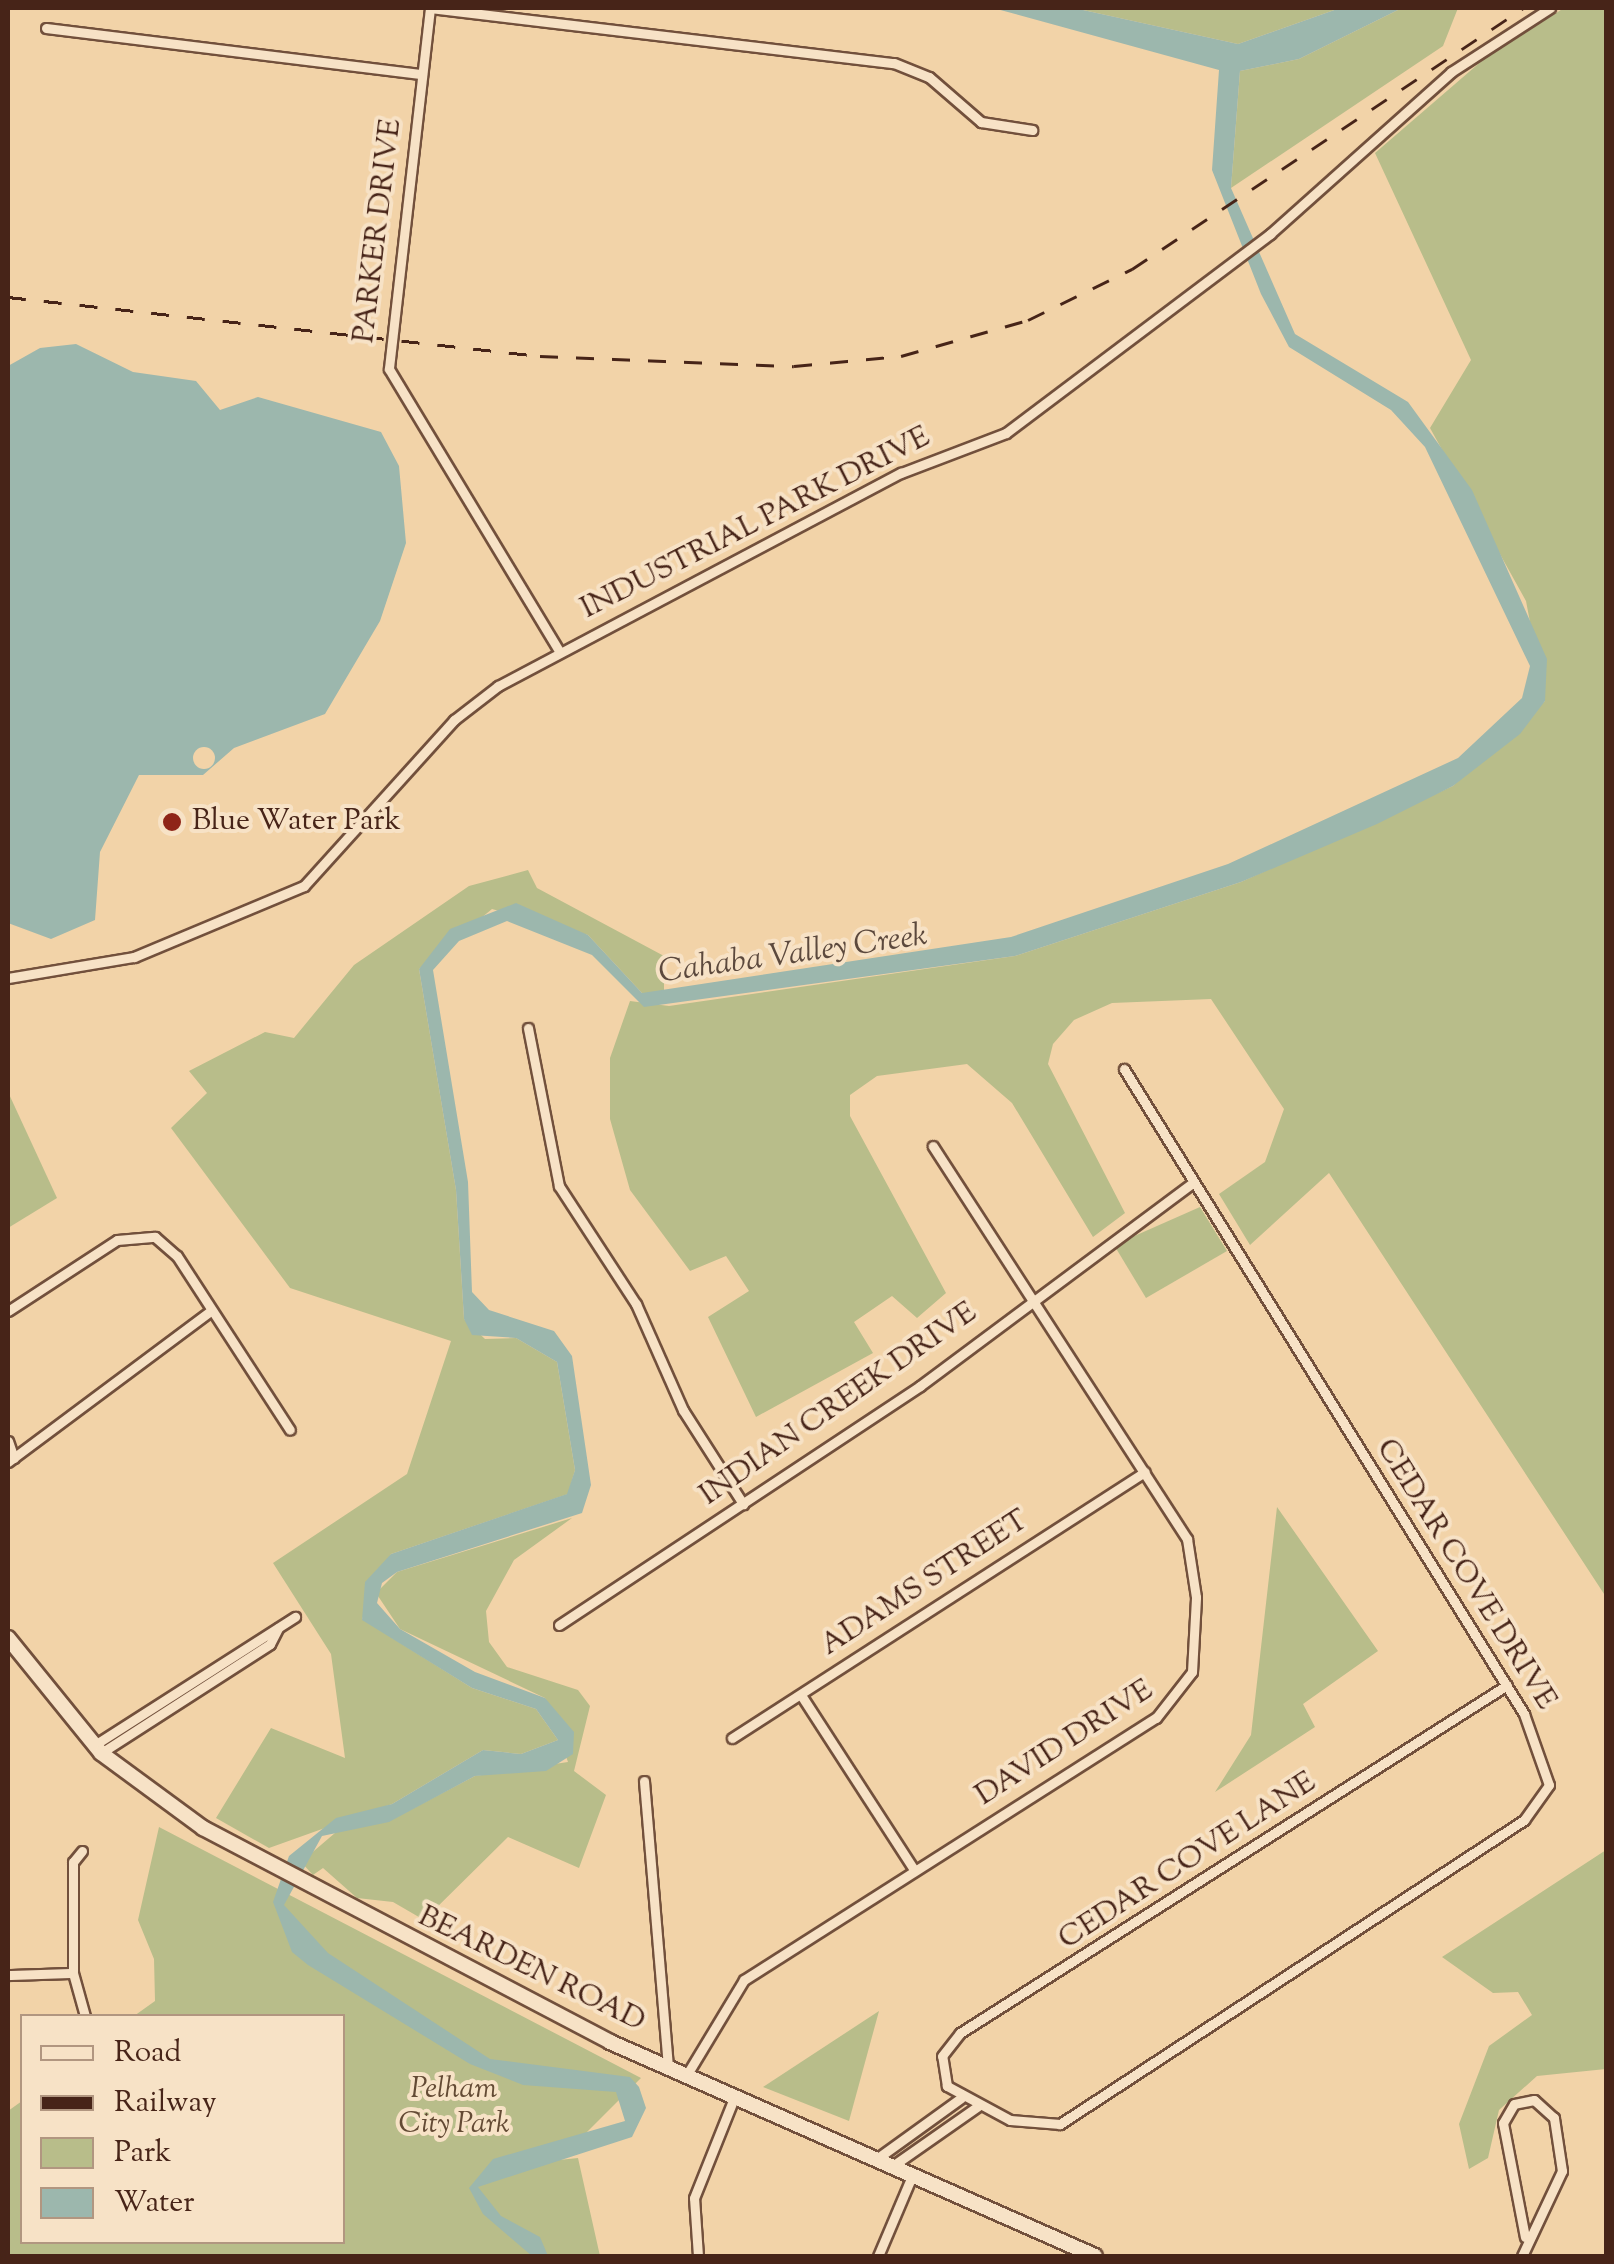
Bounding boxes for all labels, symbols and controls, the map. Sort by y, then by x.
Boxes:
street label: PARKER DRIVE [347,117,411,345]
street label: INDUSTRIAL PARK DRIVE [575,420,937,628]
place label: Blue Water Park [192,804,401,840]
marker: Blue Water Park [161,811,183,833]
water label: Cahaba Valley Creek [656,917,930,993]
street label: INDIAN CREEK DRIVE [694,1296,984,1514]
street label: CEDAR COVE DRIVE [1367,1433,1563,1717]
street label: ADAMS STREET [814,1503,1036,1665]
street label: DAVID DRIVE [970,1673,1160,1815]
street label: CEDAR COVE LANE [1053,1765,1323,1959]
street label: BEARDEN ROAD [412,1899,650,2041]
legend [20,2014,345,2244]
text: Road [114,2032,181,2075]
park label: Pelham City Park [398,2072,510,2142]
text: Railway [114,2082,217,2125]
text: Park [114,2132,171,2175]
text: Water [114,2182,195,2225]

